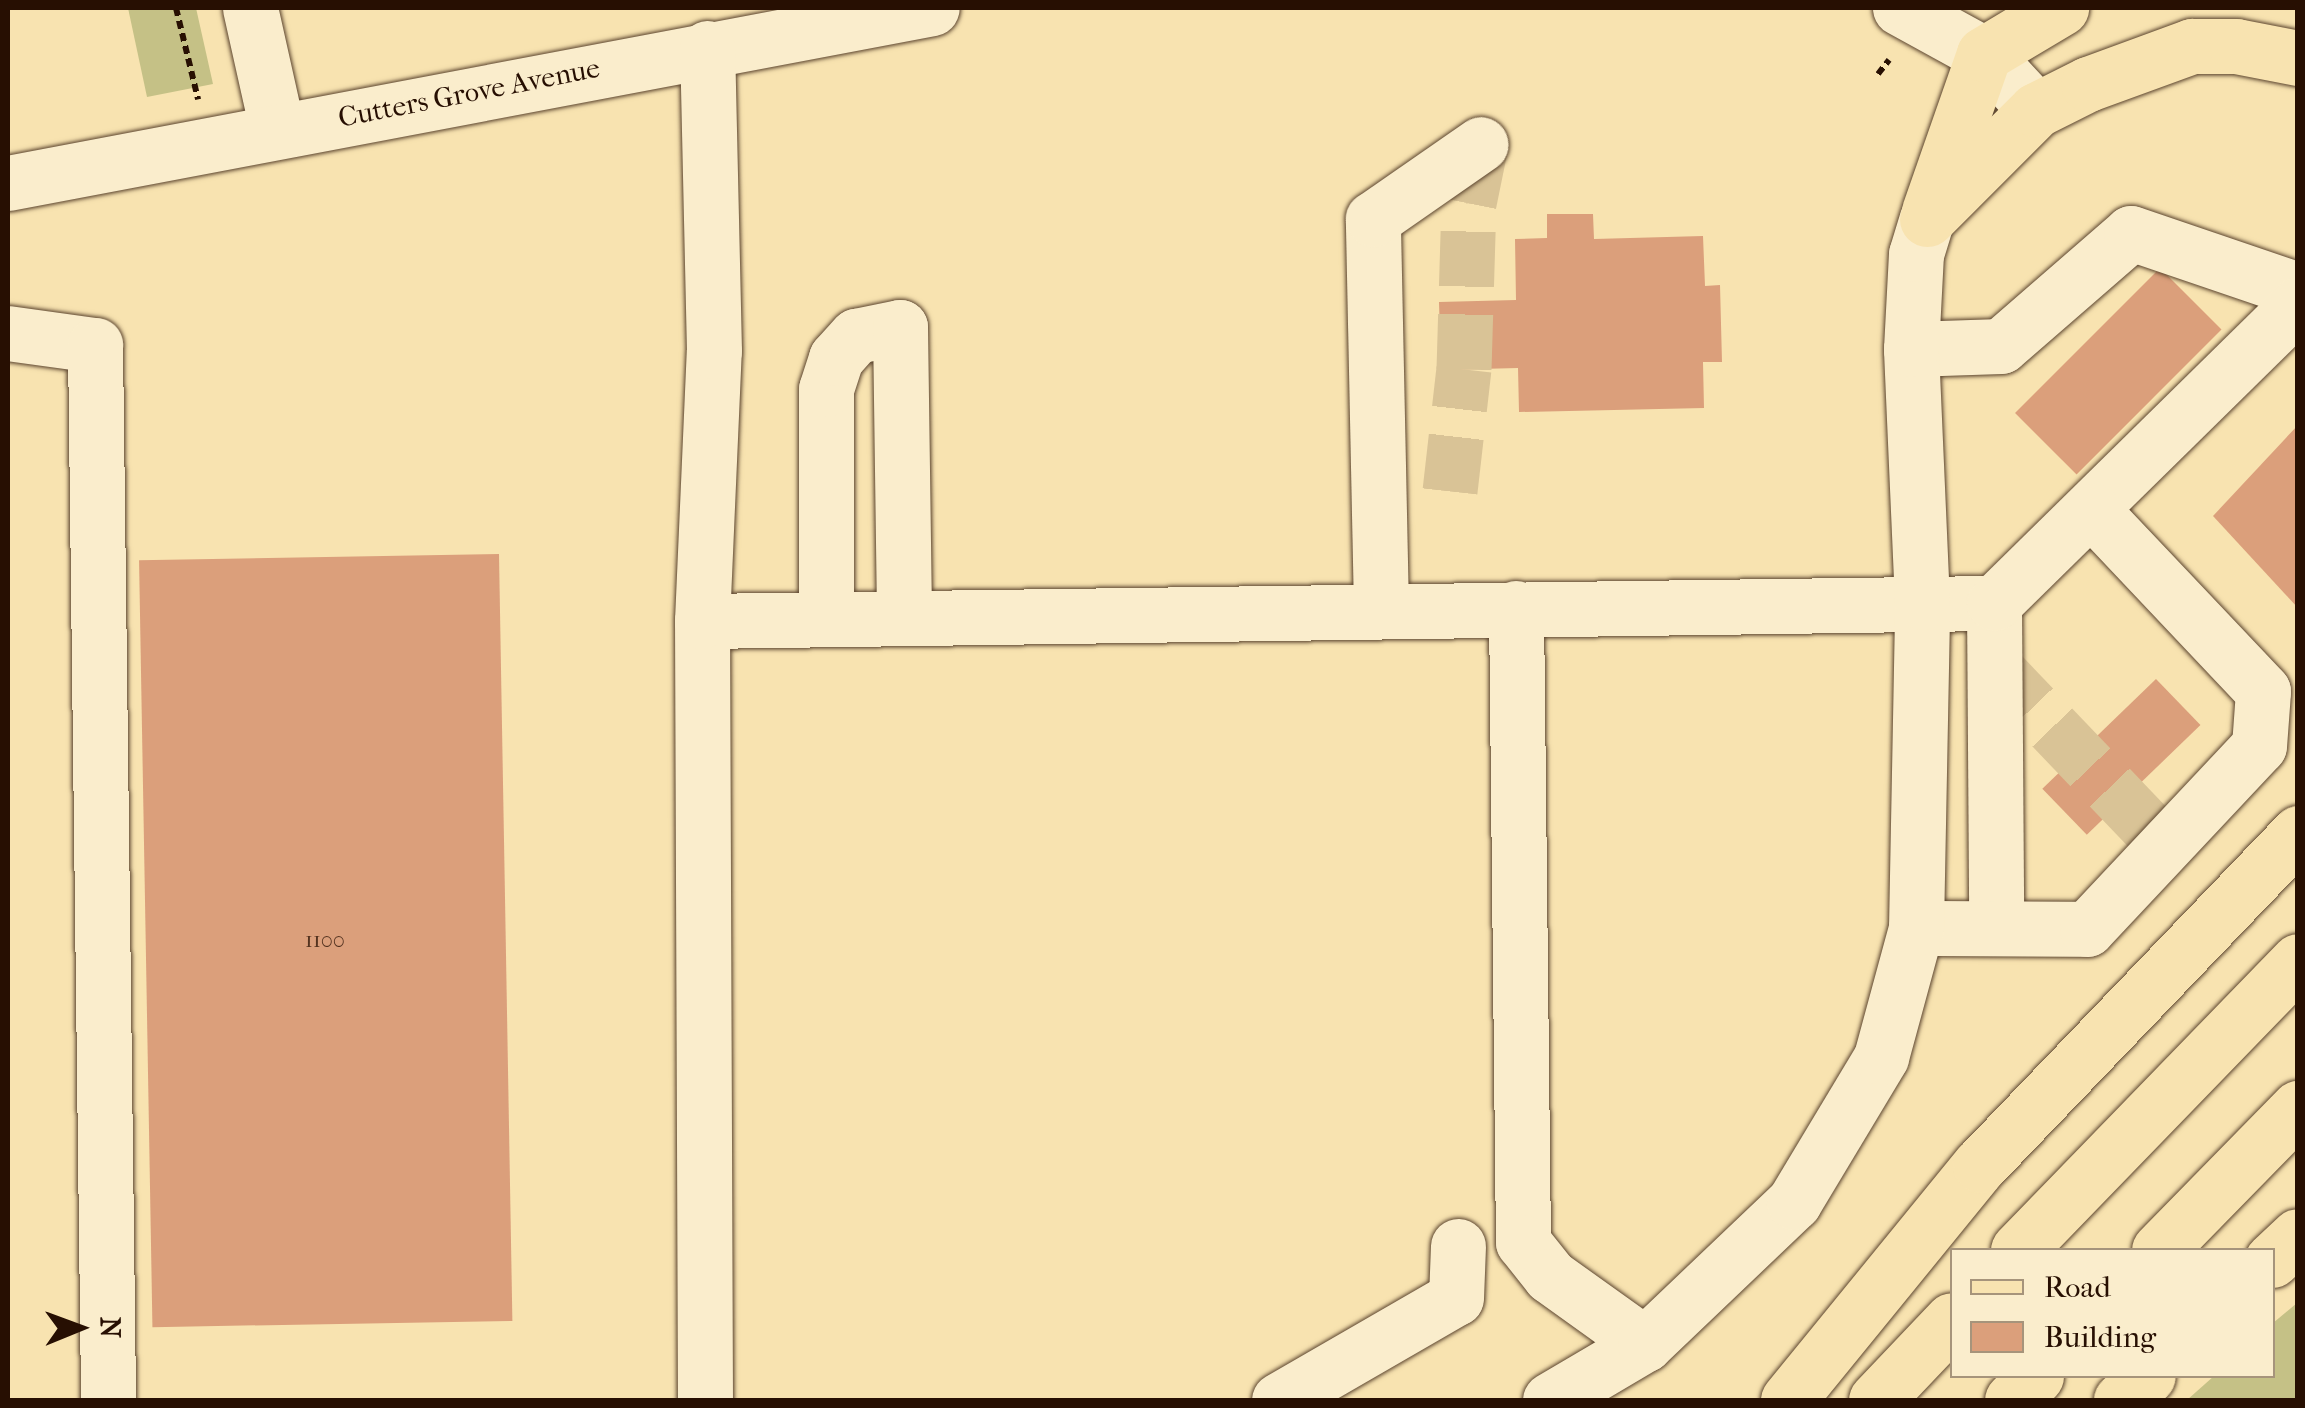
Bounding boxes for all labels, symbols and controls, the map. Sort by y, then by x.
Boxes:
street label: Cutters Grove Avenue [335,51,603,135]
house number: 1100 [305,928,345,954]
legend [1950,1248,2275,1378]
text: Road [2044,1270,2111,1305]
north arrow [30,1278,130,1378]
text: N [94,1317,127,1338]
text: Building [2044,1320,2156,1355]

